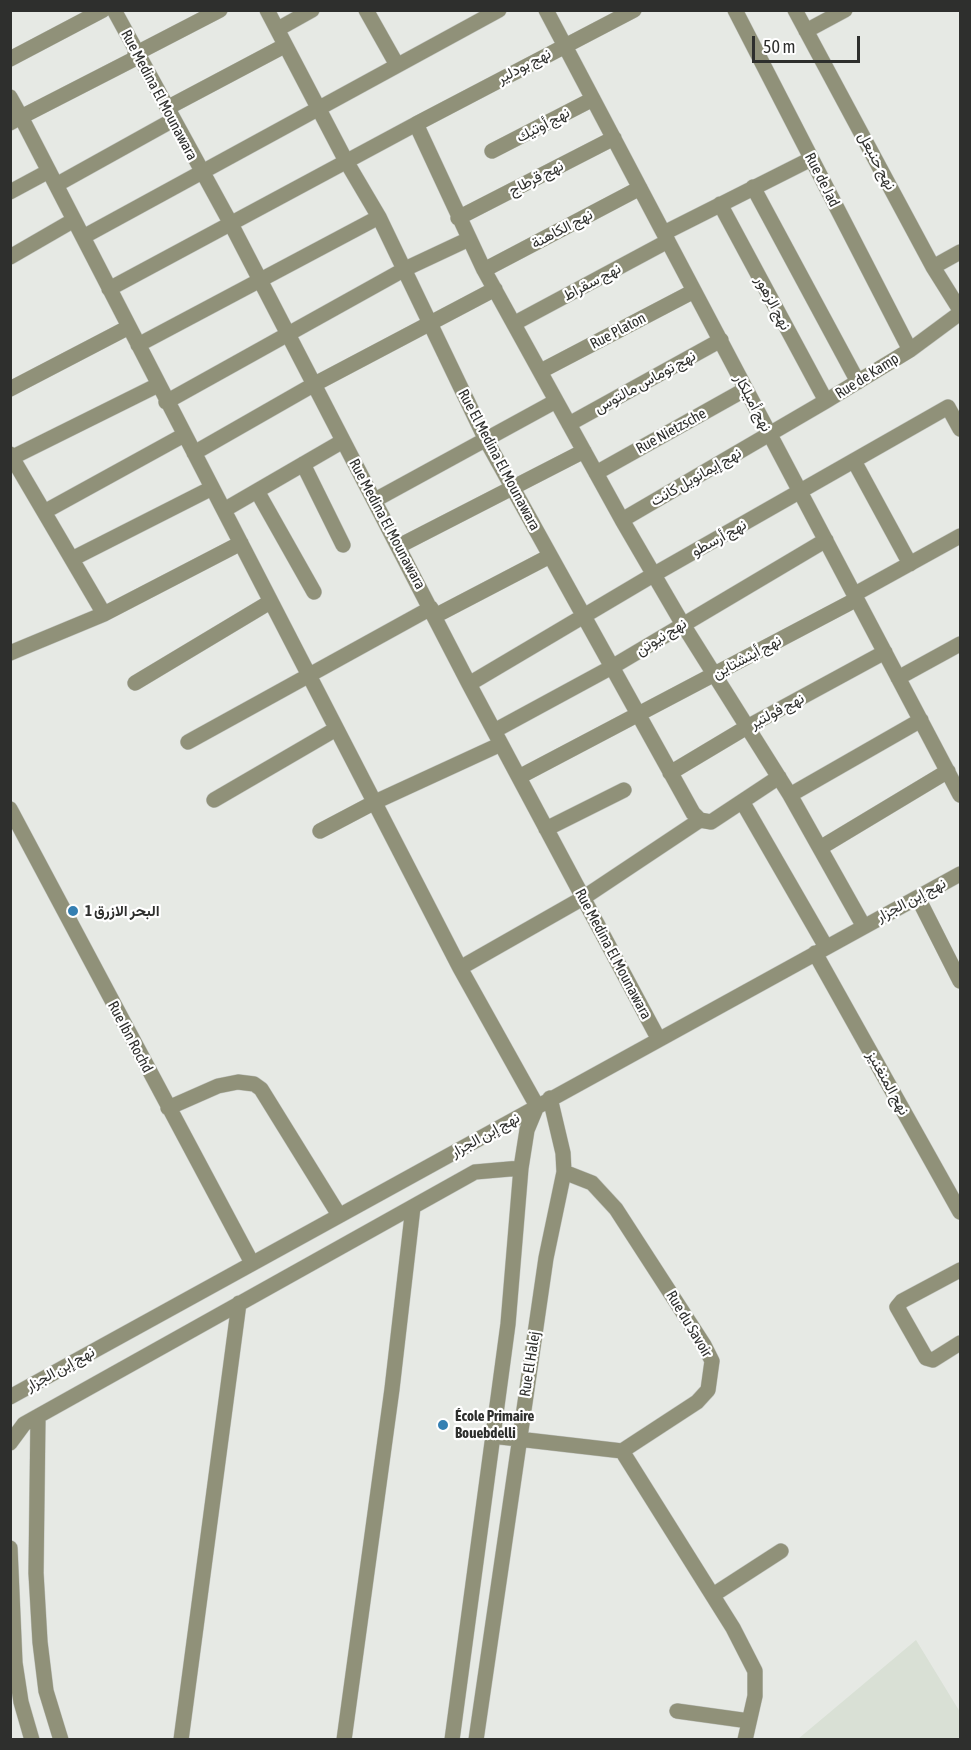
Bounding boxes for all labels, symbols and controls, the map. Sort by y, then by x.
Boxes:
scale bar [755,24,863,62]
street label: Rue Medina El Mounawara [117,27,201,163]
text: 50 m [763,36,795,57]
street label: نهج بودلير [494,44,554,88]
street label: نهج أوتيك [513,103,573,147]
street label: نهج حنبعل [854,129,900,193]
street label: Rue de Jad [801,150,843,210]
street label: نهج قرطاج [505,157,567,199]
street label: نهج الكاهنة [528,205,596,253]
street label: نهج سقراط [560,259,624,305]
street label: نهج الزهور [751,273,795,333]
street label: Rue Platon [587,309,649,353]
street label: نهج توماس مالتوس [591,347,699,417]
street label: Rue de Kamp [832,349,902,403]
street label: نهج أميلكار [730,371,776,435]
street label: Rue El Medina El Mounawara [454,386,544,534]
street label: Rue Nietzsche [633,404,709,458]
street label: نهج إيمانويل كانت [647,444,745,510]
street label: Rue Medina El Mounawara [345,456,429,592]
street label: نهج أرسطو [688,516,750,560]
street label: نهج نيوتن [632,614,690,660]
street label: نهج أينشتاين [709,631,785,683]
street label: نهج فولتير [747,689,807,733]
street label: نهج إبن الجزار [873,874,949,926]
street label: Rue Medina El Mounawara [571,886,655,1022]
place label: 1 البحر الازرق [85,902,160,920]
marker: 1 البحر الازرق [66,904,80,918]
street label: Rue Ibn Rochd [104,998,156,1076]
street label: نهج المنغنيز [863,1048,913,1118]
street label: نهج إبن الجزار [447,1109,523,1161]
street label: Rue du Savoir [662,1288,716,1360]
street label: Rue El Halej [516,1330,544,1398]
street label: نهج إبن الجزار [22,1343,98,1395]
place label: École Primaire Bouebdelli [455,1407,534,1442]
marker: École Primaire Bouebdelli [436,1418,450,1432]

